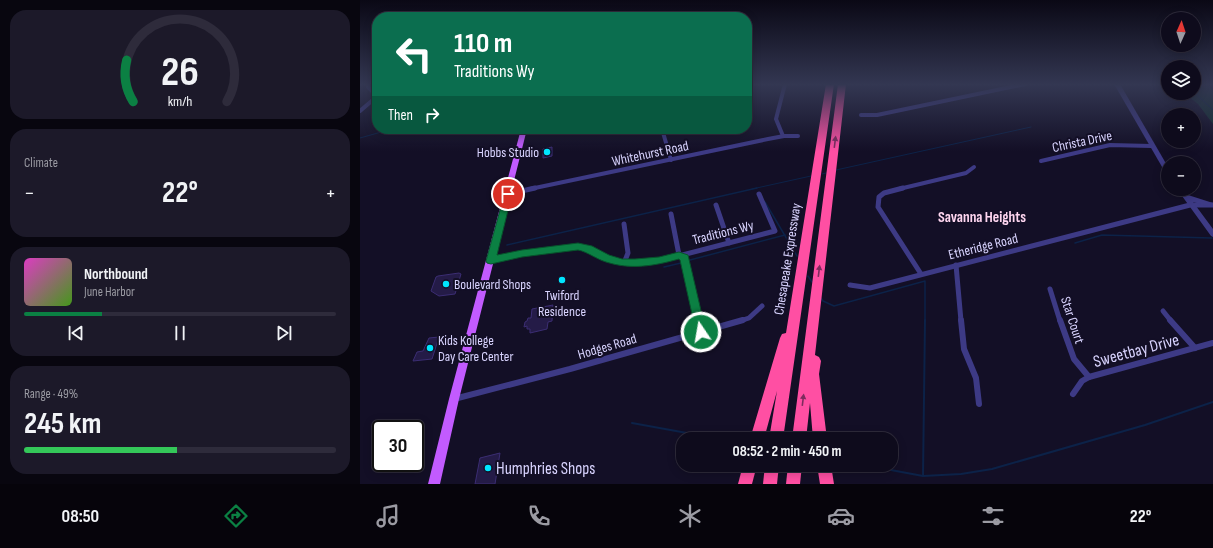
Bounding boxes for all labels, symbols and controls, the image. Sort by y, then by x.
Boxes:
north arrow [1161,12,1201,52]
map controls [1161,12,1201,196]
text: 110 m [454,27,512,60]
icon: left [388,28,440,80]
text: 26 [161,48,199,97]
button: layers [1161,60,1201,100]
text: Traditions Wy [454,61,535,82]
text: km/h [168,93,192,110]
icon: right [421,104,443,126]
text: Then [388,106,413,125]
button: + [1161,108,1201,148]
street label: Christa Drive [1051,127,1114,156]
one-way arrow [832,136,838,148]
street label: Whitehurst Road [610,137,690,170]
place label: Hobbs Studio [477,144,539,161]
marker: Hobbs Studio [542,147,552,157]
text: Climate [24,155,58,171]
button: − [1161,156,1201,196]
text: 22° [162,175,198,211]
pin [491,177,525,211]
text: − [24,180,35,207]
text: + [325,180,336,207]
icon: arrive [497,183,519,205]
street label: Chesapeake Expressway [770,201,805,316]
district label: Savanna Heights [938,208,1026,227]
street label: Traditions Wy [691,217,756,248]
street label: Etheridge Road [947,230,1020,263]
text: Northbound [84,265,148,284]
one-way arrow [816,265,822,277]
marker: Twiford Residence [557,275,567,285]
place label: Boulevard Shops [454,276,531,293]
marker: Boulevard Shops [441,279,451,289]
text: June Harbor [84,284,135,300]
place label: Twiford Residence [538,287,586,320]
street label: Star Court [1057,294,1088,346]
position arrow [680,311,722,353]
icon: previous [65,322,87,344]
icon: pause [169,322,191,344]
icon: next [273,322,295,344]
street label: Hodges Road [576,330,639,363]
street label: Sweetbay Drive [1091,330,1181,372]
place label: Kids Kollege Day Care Center [438,332,514,365]
marker: Kids Kollege Day Care Center [425,343,435,353]
text: Range · 49% [24,386,78,402]
one-way arrow [800,394,806,406]
text: 245 km [24,406,101,442]
speed limit sign: 30 [372,420,424,472]
text: 08:52 · 2 min · 450 m [733,442,841,461]
place label: Humphries Shops [496,459,595,479]
marker: Humphries Shops [483,463,493,473]
icon: directions [222,502,250,530]
icon: music [374,502,402,530]
icon: phone [525,502,553,530]
icon: climate [676,502,704,530]
icon: car [827,502,855,530]
icon: filters [979,502,1007,530]
text: 08:50 [62,506,99,527]
text: 22° [1130,506,1151,527]

